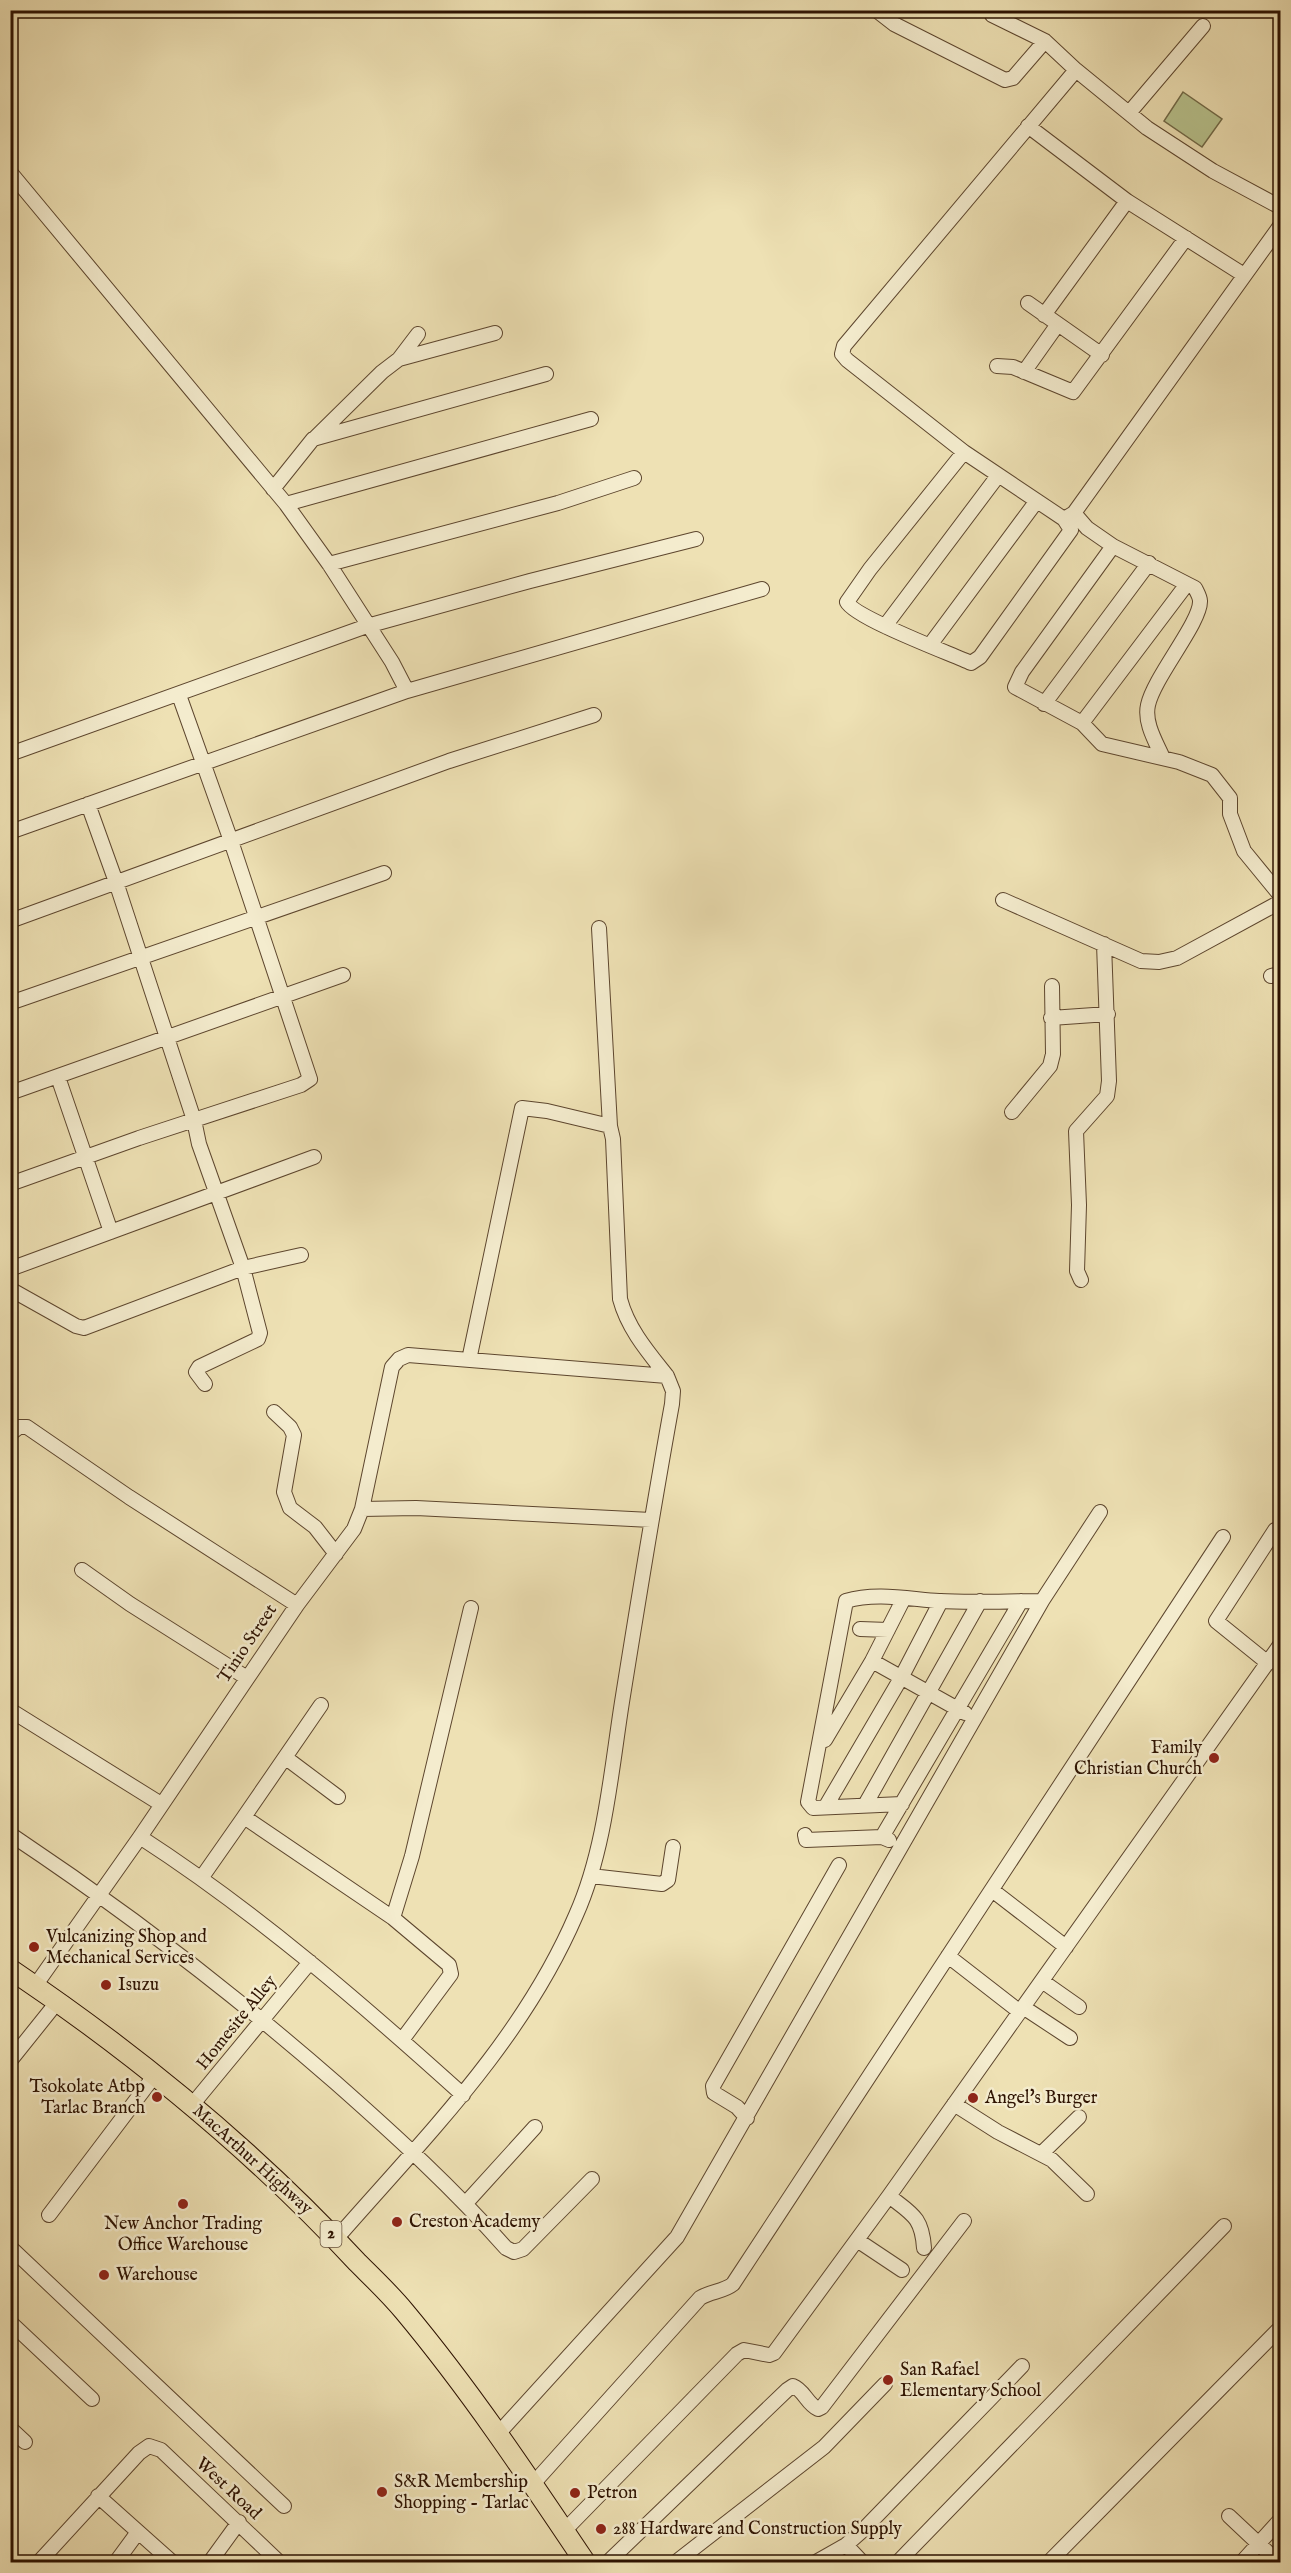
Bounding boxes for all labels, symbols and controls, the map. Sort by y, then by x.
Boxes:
street label: Tinio Street [213,1600,283,1688]
place label: Family Christian Church [1074,1737,1202,1781]
marker: Family Christian Church [1207,1751,1221,1765]
place label: Vulcanizing Shop and Mechanical Services [45,1926,207,1970]
marker: Vulcanizing Shop and Mechanical Services [27,1940,41,1954]
street label: Homesite Alley [192,1971,282,2075]
place label: Isuzu [118,1974,159,1997]
marker: Isuzu [99,1978,113,1992]
place label: Tsokolate Atbp Tarlac Branch [29,2076,145,2120]
place label: Angel's Burger [984,2087,1098,2110]
marker: Tsokolate Atbp Tarlac Branch [150,2090,164,2104]
marker: Angel's Burger [966,2091,980,2105]
street label: MacArthur Highway [187,2100,317,2220]
marker: New Anchor Trading Office Warehouse [176,2197,190,2211]
place label: Creston Academy [409,2211,541,2234]
place label: New Anchor Trading Office Warehouse [104,2213,262,2257]
marker: Creston Academy [390,2215,404,2229]
road number: 2 [320,2221,342,2247]
place label: Warehouse [116,2264,198,2287]
marker: Warehouse [97,2268,111,2282]
place label: San Rafael Elementary School [900,2359,1041,2403]
marker: San Rafael Elementary School [881,2373,895,2387]
street label: West Road [190,2453,266,2526]
place label: S&R Membership Shopping - Tarlac [394,2471,529,2515]
place label: Petron [587,2482,638,2505]
marker: S&R Membership Shopping - Tarlac [375,2485,389,2499]
marker: Petron [568,2486,582,2500]
place label: 288 Hardware and Construction Supply [613,2518,902,2541]
marker: 288 Hardware and Construction Supply [594,2522,608,2536]

